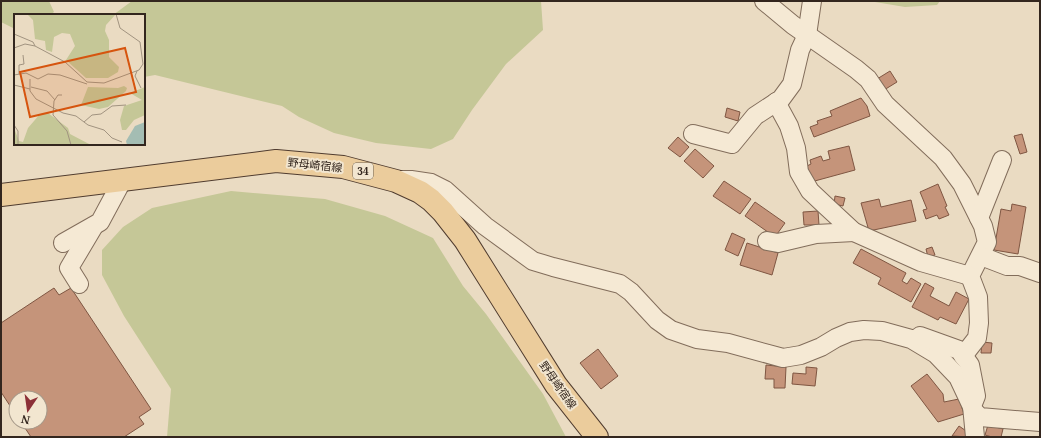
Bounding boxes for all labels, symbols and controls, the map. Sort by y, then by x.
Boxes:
inset map [14,14,145,145]
street label: 野母崎宿線 [287,154,343,175]
road number: 34 [353,163,373,179]
street label: 野母崎宿線 [536,358,580,412]
north arrow [8,390,48,430]
text: N [19,412,32,429]

